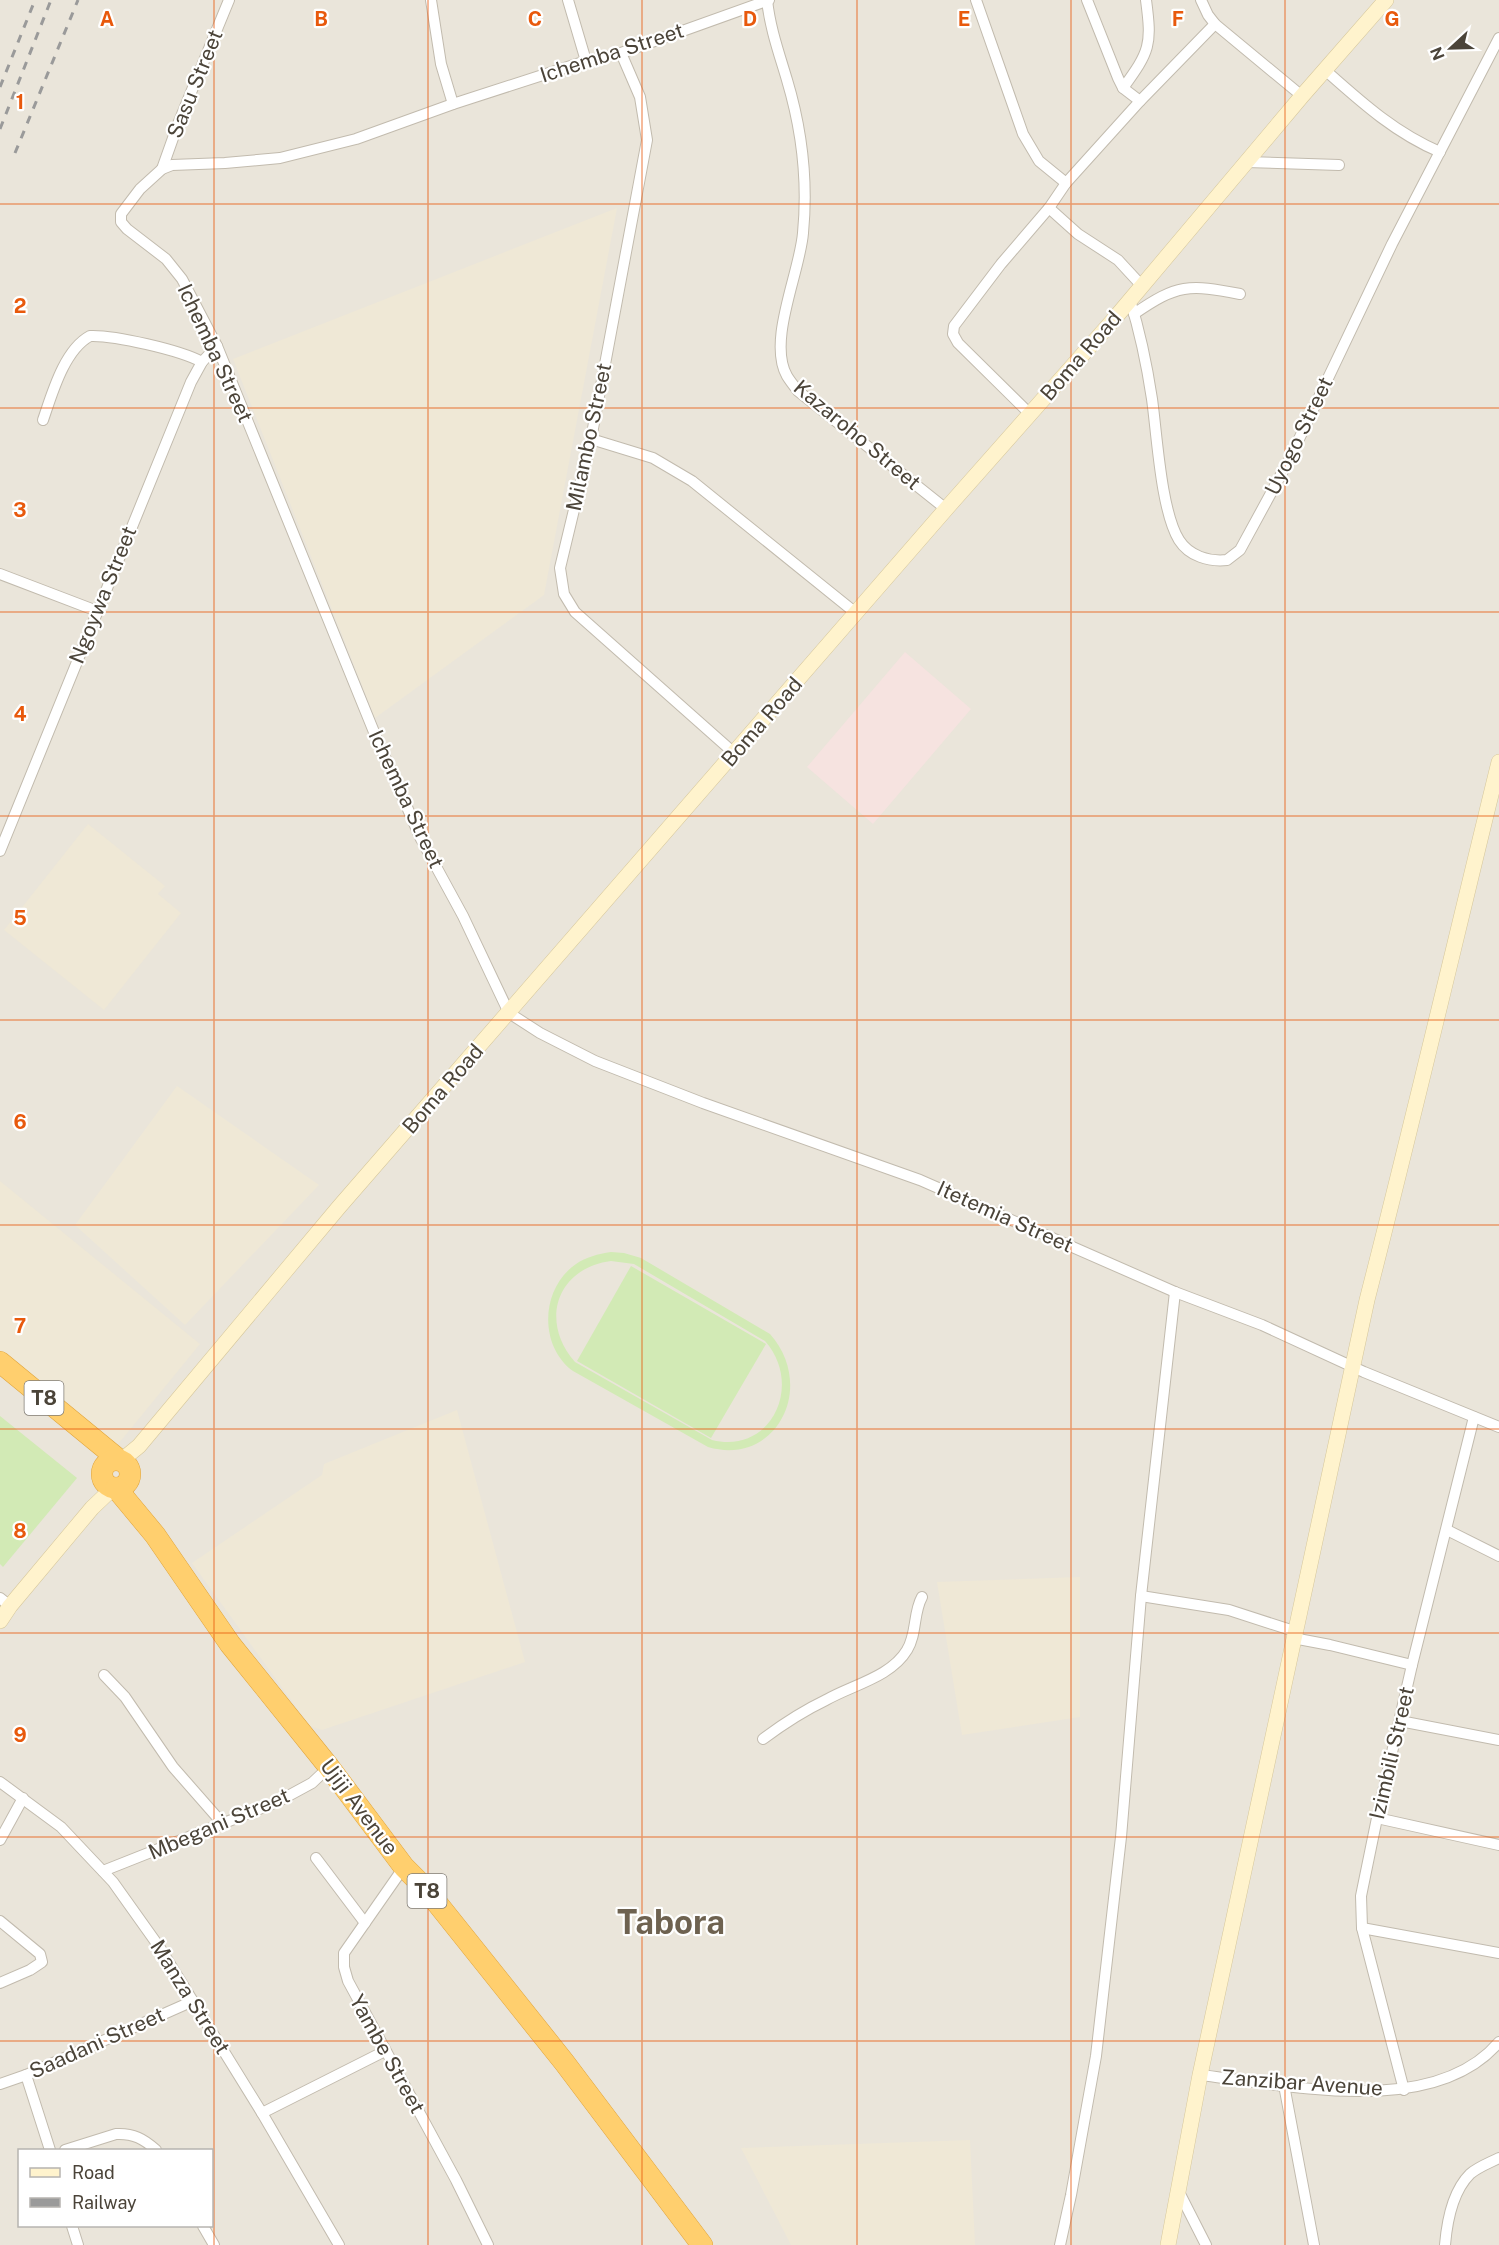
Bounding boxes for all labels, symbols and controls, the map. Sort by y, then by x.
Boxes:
text: A [100,7,114,31]
text: B [314,7,328,31]
text: C [528,7,542,31]
text: D [743,7,757,31]
text: E [958,7,970,31]
text: F [1172,7,1184,31]
text: G [1384,7,1400,31]
street label: Ichemba Street [537,18,687,88]
north arrow [1421,18,1481,78]
street label: Sasu Street [161,26,228,142]
text: N [1426,44,1449,63]
text: 1 [16,90,24,114]
street label: Ichemba Street [172,280,258,426]
text: 2 [14,294,26,318]
street label: Boma Road [1035,306,1126,406]
street label: Milambo Street [561,361,616,513]
street label: Uyogo Street [1259,373,1338,499]
street label: Kazaroho Street [789,374,926,495]
text: 3 [13,498,27,522]
street label: Ngoywa Street [64,523,141,667]
street label: Boma Road [716,672,807,772]
text: 4 [13,702,27,726]
street label: Ichemba Street [363,726,449,872]
text: 5 [13,906,27,930]
street label: Boma Road [397,1039,488,1139]
text: 6 [13,1110,27,1134]
street label: Itetemia Street [933,1175,1077,1258]
text: 7 [14,1314,26,1338]
road number: T8 [24,1381,63,1415]
text: 8 [13,1519,27,1543]
street label: Izimbili Street [1364,1684,1419,1822]
text: 9 [13,1723,27,1747]
street label: Ujiji Avenue [315,1754,404,1860]
street label: Mbegani Street [144,1783,293,1865]
road number: T8 [408,1874,446,1908]
district label: Tabora [617,1903,725,1941]
street label: Manza Street [145,1935,236,2059]
street label: Yambe Street [345,1990,430,2118]
street label: Saadani Street [25,2002,168,2083]
street label: Zanzibar Avenue [1220,2064,1384,2101]
legend [18,2149,213,2227]
text: Road [72,2162,115,2183]
text: Railway [72,2192,137,2213]

